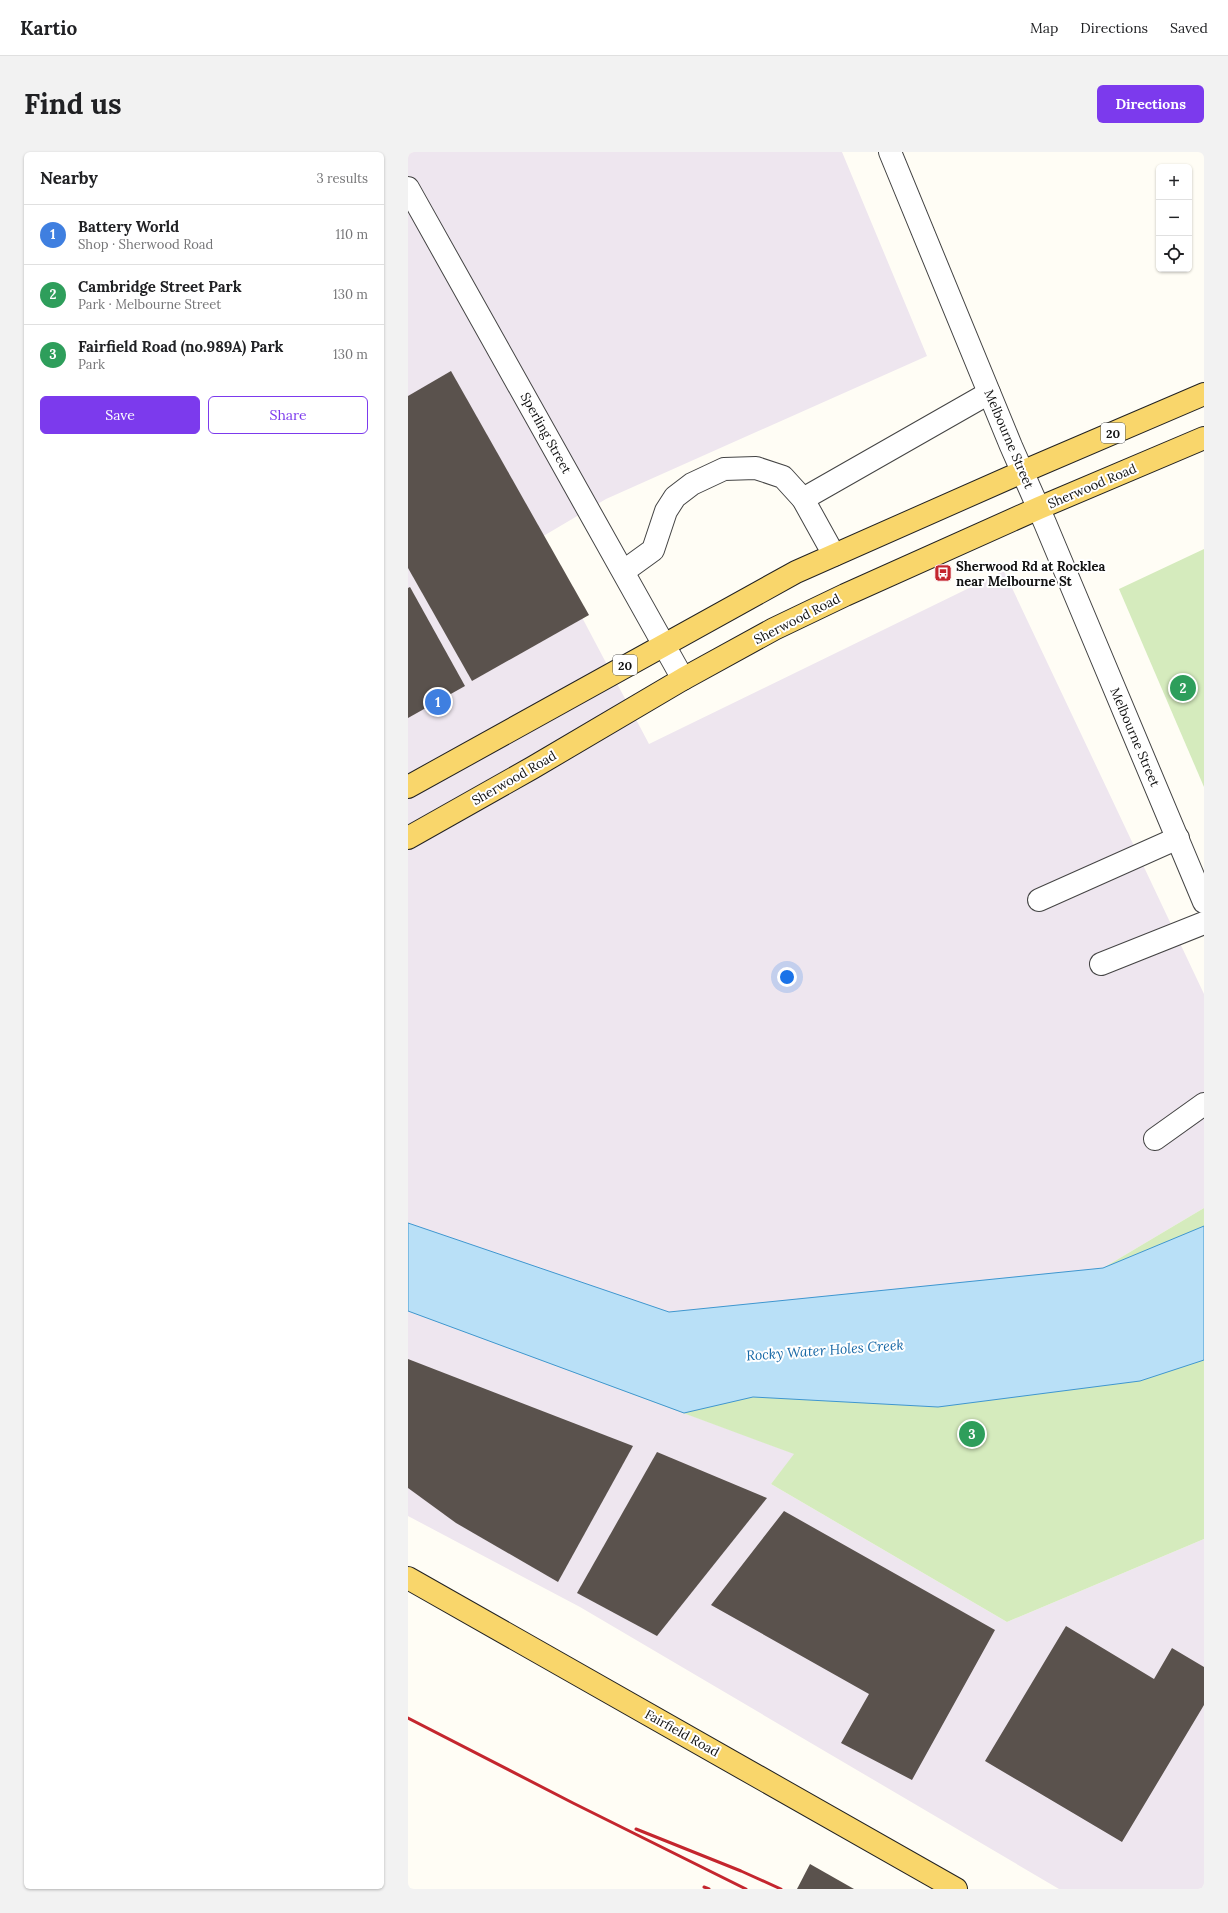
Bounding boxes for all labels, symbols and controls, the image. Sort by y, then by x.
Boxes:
text: Kartio [20,16,77,40]
text: Map [1030,19,1058,37]
text: Directions [1080,19,1148,37]
text: Saved [1170,19,1208,37]
button: Directions [1097,85,1204,123]
text: Find us [24,86,122,122]
map controls [1156,164,1192,272]
button: + [1156,164,1192,200]
text: Nearby [40,167,98,189]
text: 3 results [316,170,368,187]
button: − [1156,200,1192,236]
text: Battery World [78,217,179,236]
text: 1 [50,226,56,243]
text: 110 m [335,226,368,243]
text: Shop · Sherwood Road [78,236,213,253]
button: locate [1156,236,1192,272]
text: Cambridge Street Park [78,277,242,296]
text: 2 [50,286,56,303]
text: 130 m [333,286,368,303]
text: Park · Melbourne Street [78,296,221,313]
text: Fairfield Road (no.989A) Park [78,337,283,356]
text: 3 [49,346,57,363]
text: 130 m [333,346,368,363]
text: Park [78,356,105,373]
street label: Melbourne Street [980,387,1038,491]
street label: Sperling Street [517,389,575,477]
button: Save [40,396,200,434]
button: Share [208,396,368,434]
road number: 20 [1101,423,1125,443]
street label: Sherwood Road [1045,460,1139,512]
place label: Sherwood Rd at Rocklea near Melbourne St [956,558,1105,590]
bus stop icon: Sherwood Rd at Rocklea near Melbourne St [933,563,953,583]
street label: Sherwood Road [751,590,843,648]
road number: 20 [613,655,637,675]
pin: 2 [1170,673,1196,703]
street label: Melbourne Street [1106,685,1164,789]
pin: 1 [425,687,451,717]
street label: Sherwood Road [469,747,559,809]
your location [777,967,797,987]
water label: Rocky Water Holes Creek [746,1336,904,1364]
pin: 3 [959,1419,985,1449]
street label: Fairfield Road [642,1706,722,1761]

